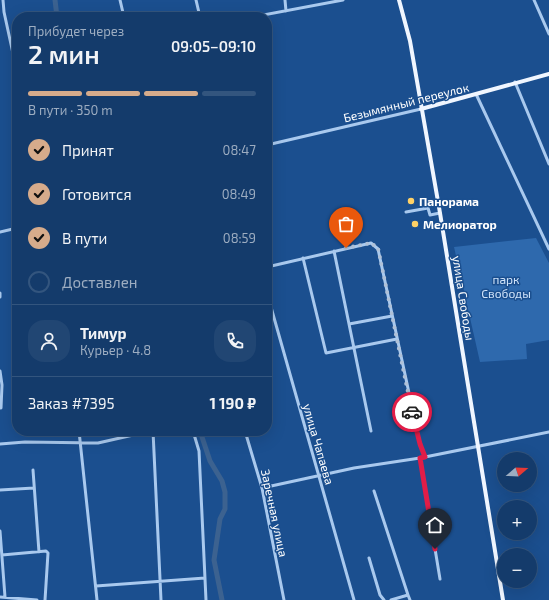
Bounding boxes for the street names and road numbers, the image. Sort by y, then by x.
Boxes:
street label: Безымянный переулок [342,79,471,125]
street label: улица Свободы [449,255,478,342]
street label: улица Чапаева [300,402,337,486]
street label: Заречная улица [258,468,291,558]

